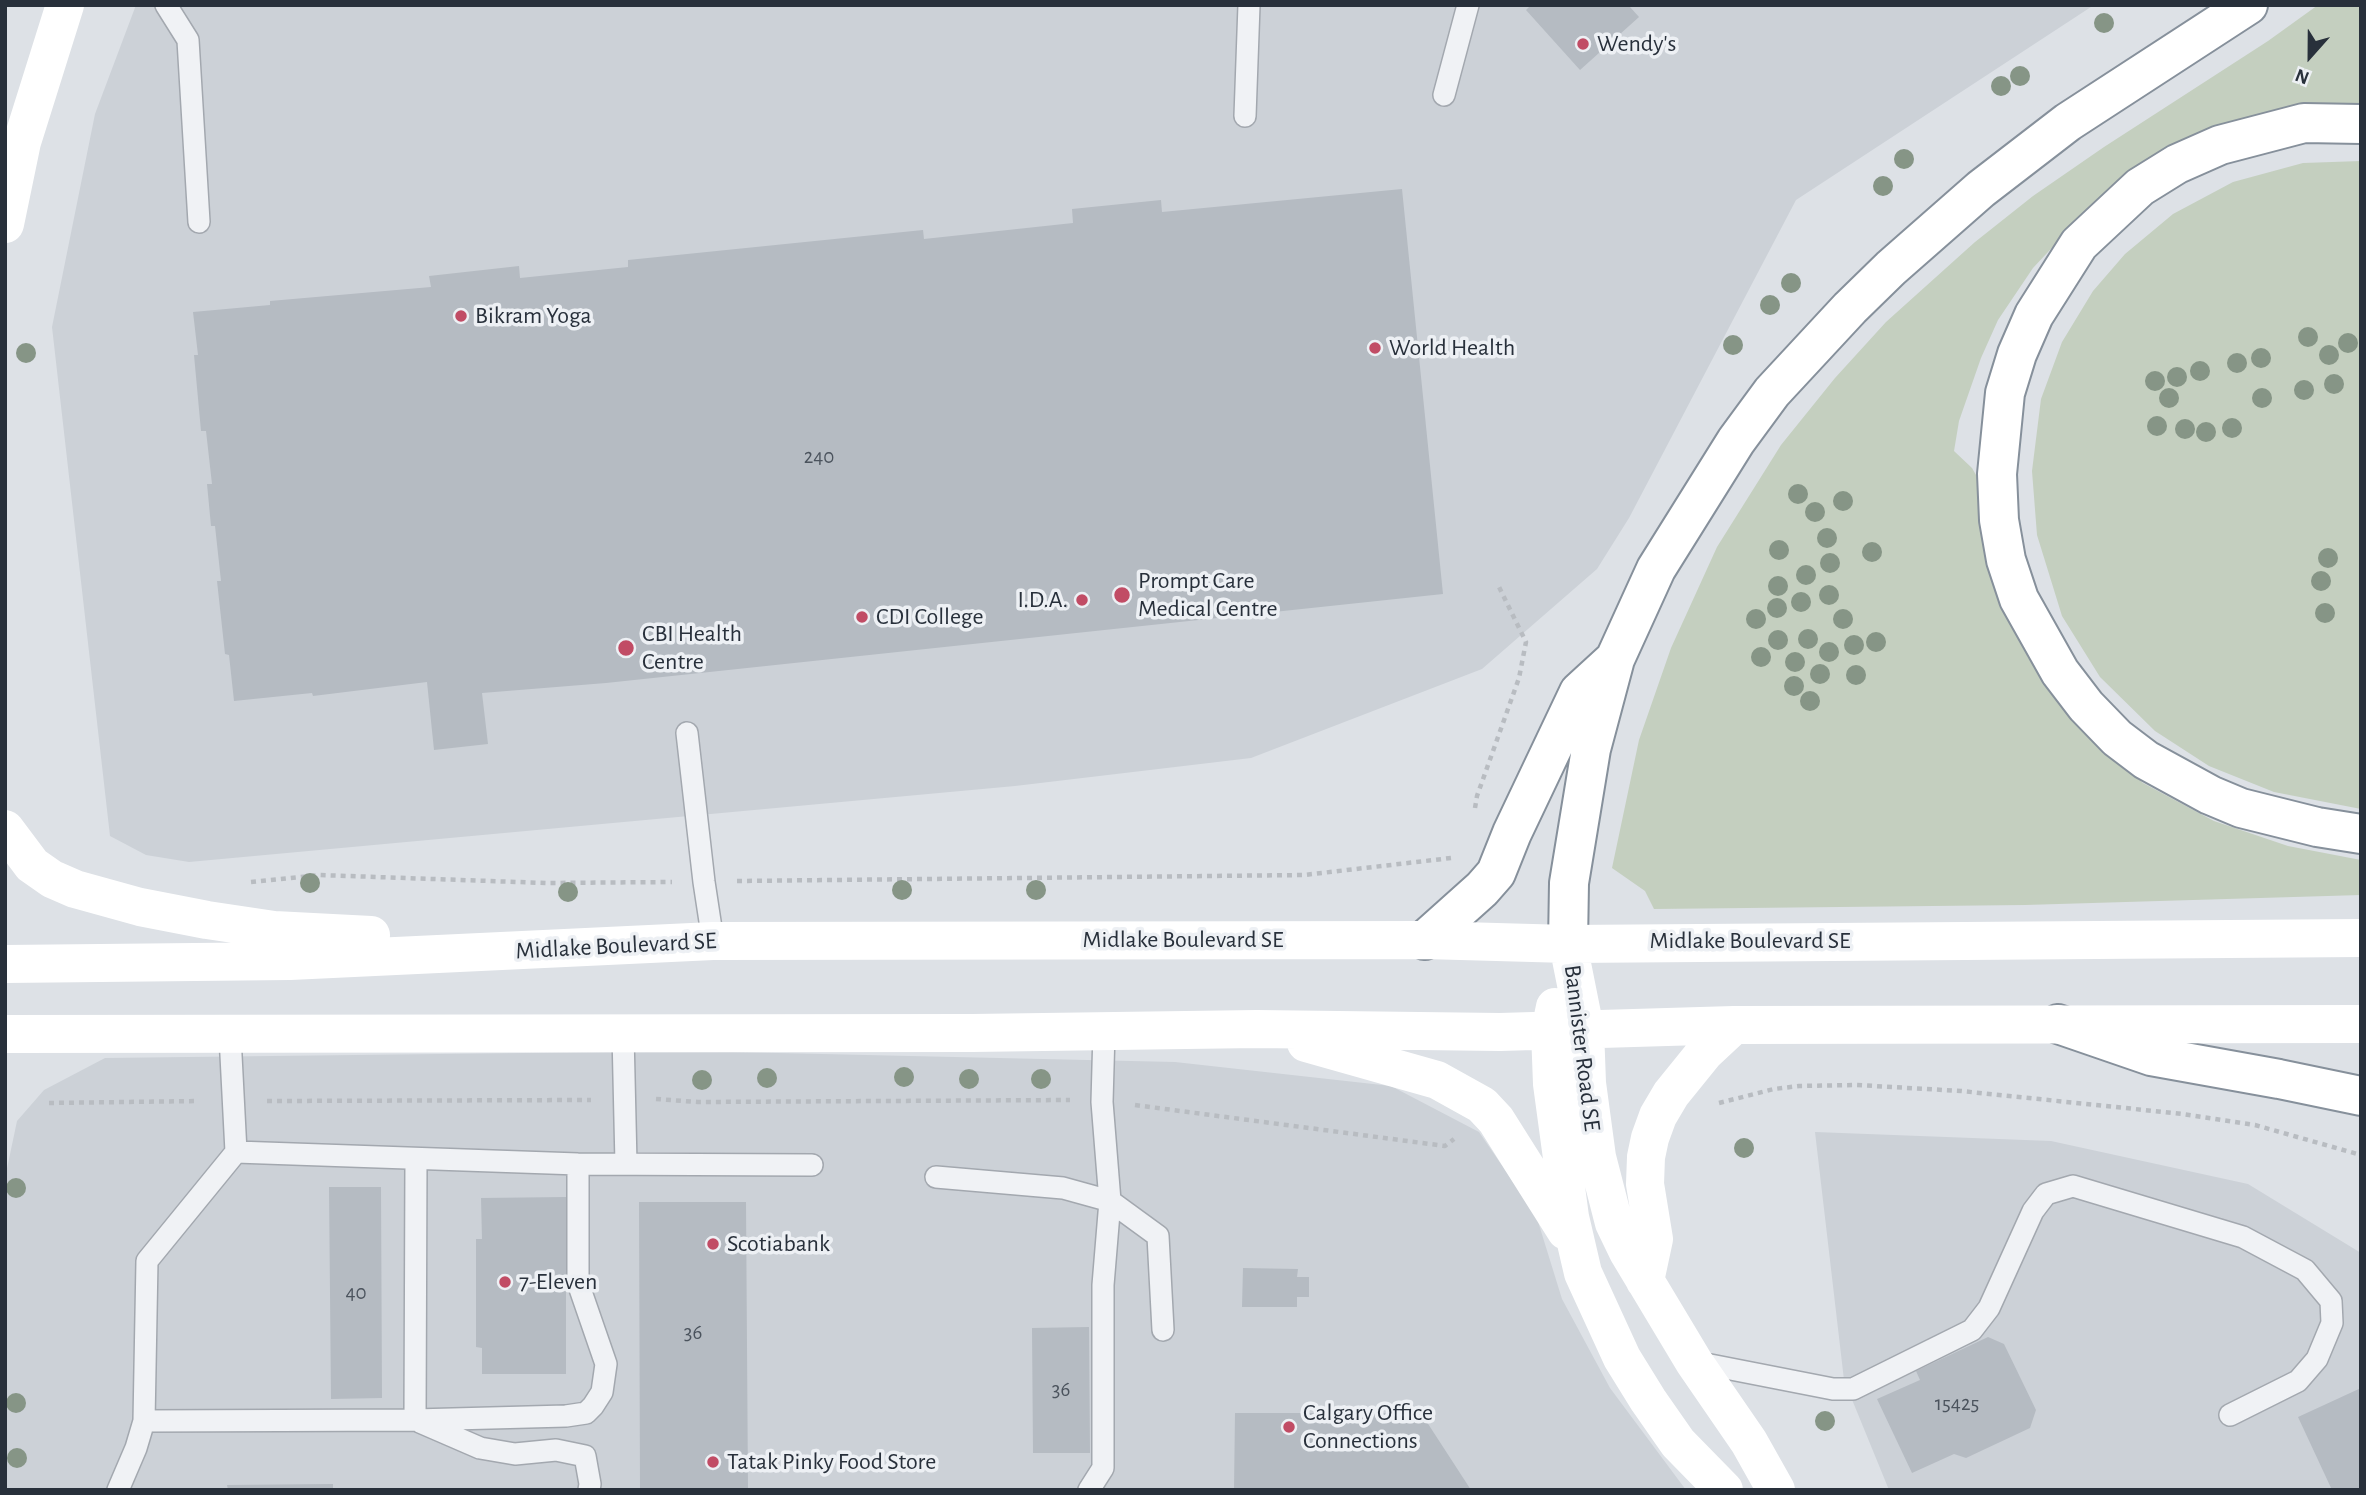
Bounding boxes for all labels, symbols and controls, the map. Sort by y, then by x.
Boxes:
north arrow [2275,21,2345,91]
place label: Wendy's [1597,30,1676,58]
marker: Wendy's [1575,36,1591,52]
text: N [2293,65,2312,87]
place label: Bikram Yoga [475,302,592,330]
marker: Bikram Yoga [453,308,469,324]
place label: World Health [1389,334,1515,362]
marker: World Health [1367,340,1383,356]
house number: 240 [804,444,834,470]
place label: Prompt Care Medical Centre [1138,567,1278,623]
marker: Prompt Care Medical Centre [1112,585,1132,605]
place label: I.D.A. [1017,586,1068,614]
marker: I.D.A. [1074,592,1090,608]
place label: CDI College [876,603,984,631]
marker: CDI College [854,609,870,625]
place label: CBI Health Centre [642,620,742,676]
marker: CBI Health Centre [616,638,636,658]
street label: Midlake Boulevard SE [515,926,717,966]
street label: Midlake Boulevard SE [1082,926,1284,954]
street label: Midlake Boulevard SE [1649,927,1851,955]
street label: Bannister Road SE [1557,963,1607,1133]
place label: Scotiabank [727,1230,830,1258]
marker: Scotiabank [705,1236,721,1252]
place label: 7-Eleven [519,1268,597,1296]
marker: 7-Eleven [497,1274,513,1290]
house number: 40 [345,1280,367,1306]
house number: 36 [684,1320,702,1346]
house number: 36 [1052,1377,1070,1403]
house number: 15425 [1935,1391,1979,1417]
place label: Calgary Office Connections [1303,1399,1433,1455]
marker: Calgary Office Connections [1281,1419,1297,1435]
place label: Tatak Pinky Food Store [727,1448,936,1476]
marker: Tatak Pinky Food Store [705,1454,721,1470]

